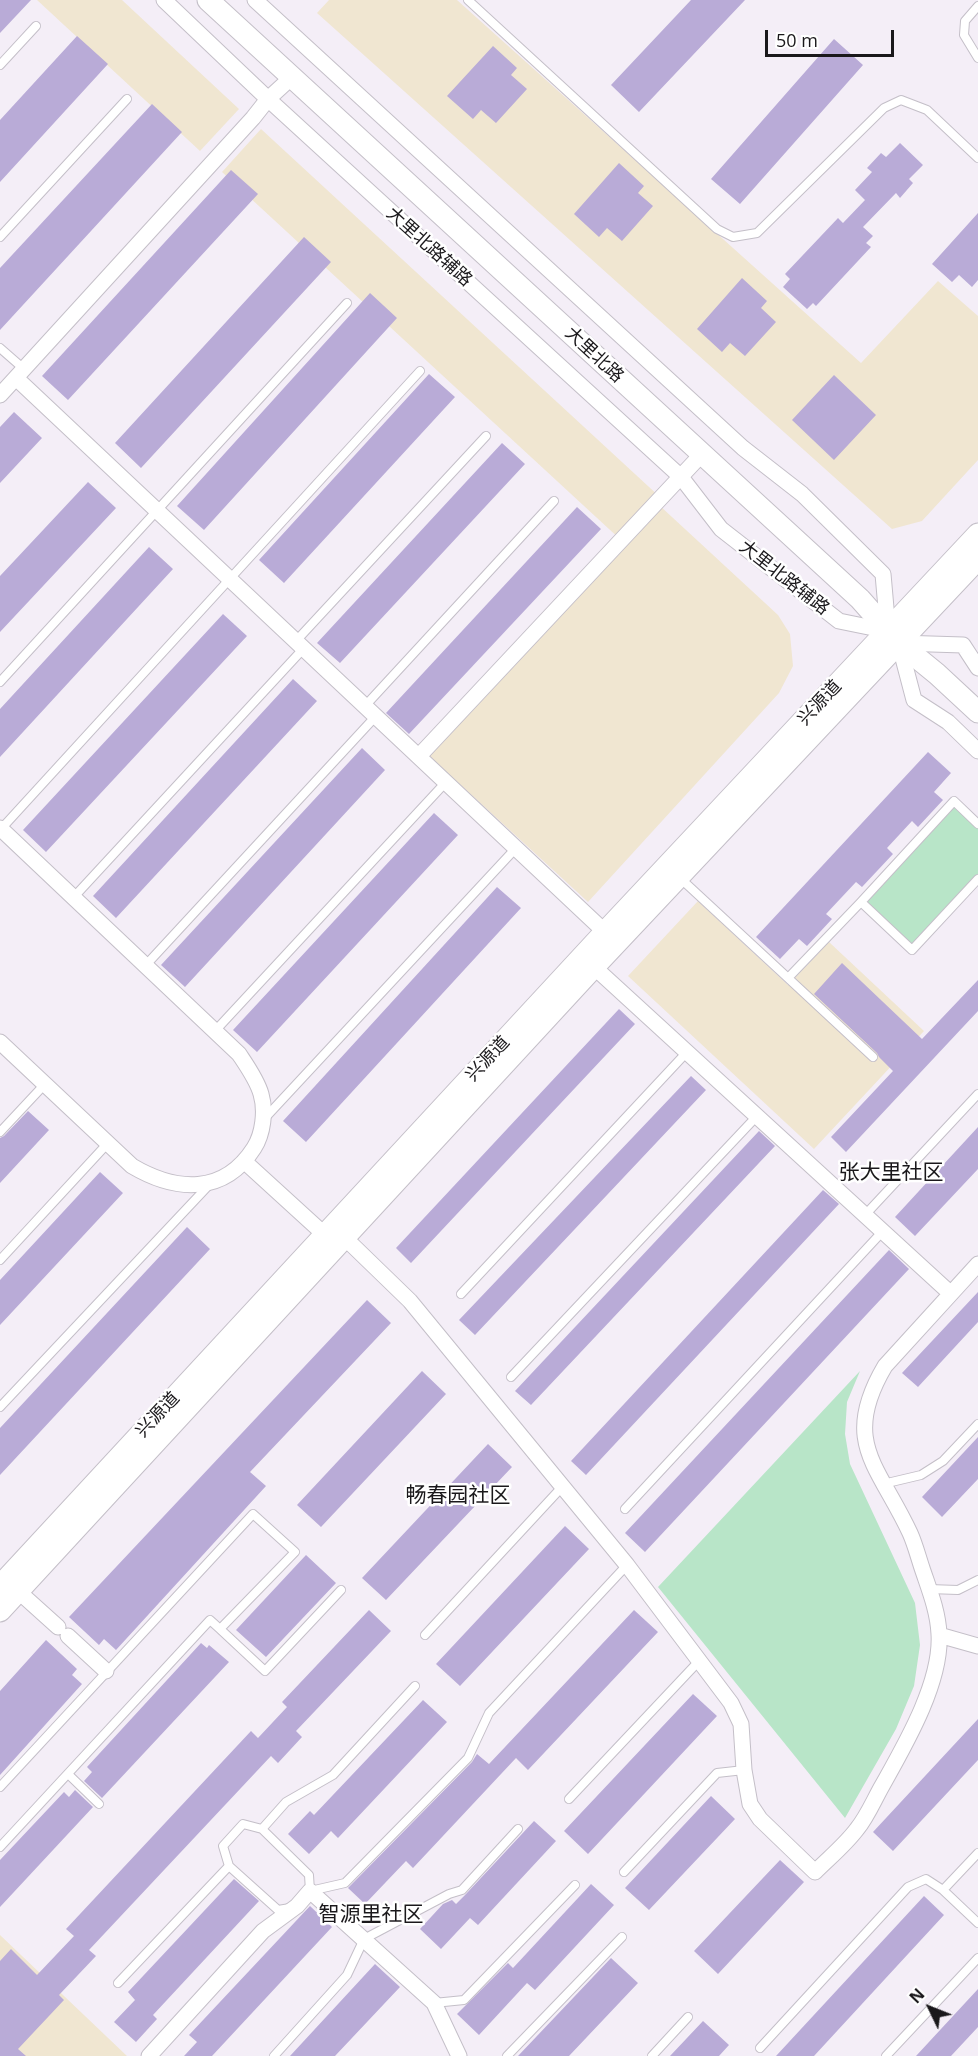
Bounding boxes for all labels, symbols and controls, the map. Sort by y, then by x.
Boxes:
scale bar [768,18,897,56]
text: 50 m [776,28,818,52]
street label: 大里北路辅路 [382,203,476,291]
street label: 大里北路 [560,323,628,387]
street label: 大里北路辅路 [735,536,833,620]
street label: 兴源道 [794,676,846,730]
street label: 兴源道 [462,1032,514,1086]
district label: 张大里社区 [839,1160,943,1186]
street label: 兴源道 [132,1388,184,1442]
district label: 畅春园社区 [406,1483,510,1509]
district label: 智源里社区 [319,1902,423,1928]
north arrow [900,1978,960,2038]
text: N [904,1983,929,2008]

